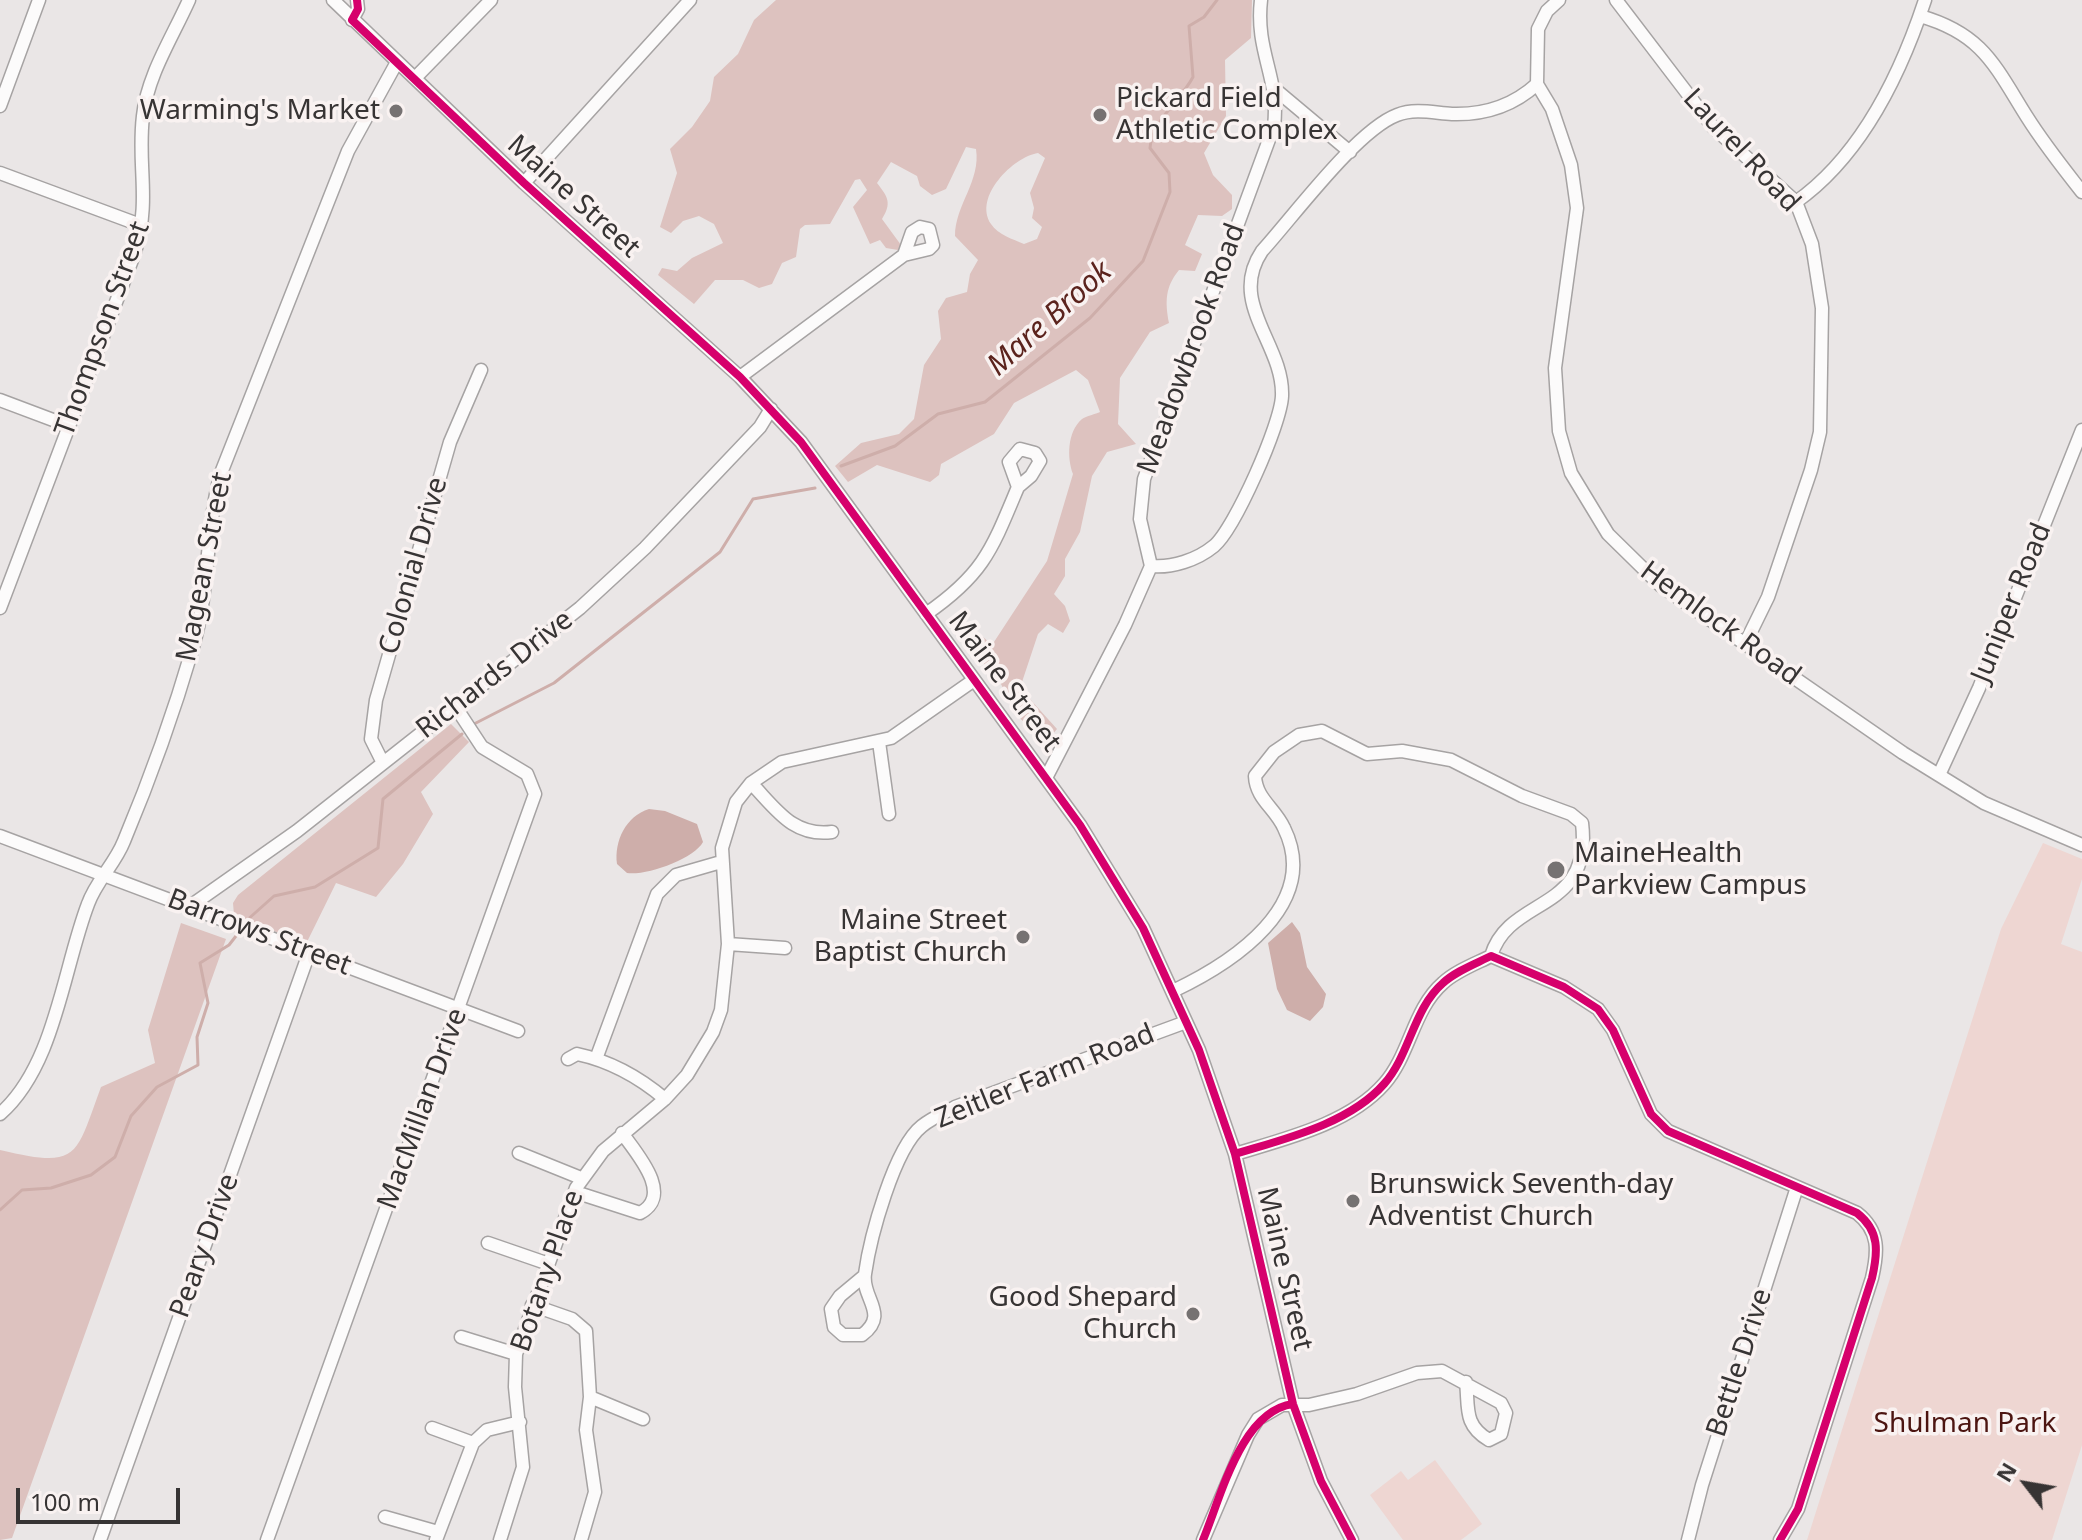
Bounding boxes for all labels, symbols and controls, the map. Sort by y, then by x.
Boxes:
place label: Pickard Field Athletic Complex [1116,82,1338,148]
street label: Laurel Road [1675,82,1807,220]
place label: Warming's Market [140,94,380,128]
marker: Warming's Market [387,102,405,120]
marker: Pickard Field Athletic Complex [1091,106,1109,124]
street label: Maine Street [500,129,646,265]
street label: Thompson Street [49,217,157,441]
street label: Meadowbrook Road [1131,219,1253,479]
water label: Mare Brook [981,254,1119,384]
street label: Magean Street [170,469,240,665]
street label: Colonial Drive [373,474,455,658]
street label: Juniper Road [1965,519,2059,687]
street label: Hemlock Road [1633,555,1807,693]
street label: Richards Drive [410,604,580,746]
street label: Maine Street [940,605,1068,759]
place label: MaineHealth Parkview Campus [1574,837,1807,903]
marker: MaineHealth Parkview Campus [1545,859,1567,881]
street label: Barrows Street [163,883,355,983]
place label: Maine Street Baptist Church [814,904,1007,970]
marker: Maine Street Baptist Church [1014,928,1032,946]
street label: MacMillan Drive [371,1004,475,1214]
street label: Zeitler Farm Road [930,1018,1160,1136]
place label: Brunswick Seventh-day Adventist Church [1369,1168,1673,1234]
street label: Peary Drive [163,1169,247,1323]
street label: Maine Street [1249,1184,1319,1354]
street label: Botany Place [505,1186,591,1356]
marker: Brunswick Seventh-day Adventist Church [1344,1192,1362,1210]
place label: Good Shepard Church [989,1281,1177,1347]
street label: Bettle Drive [1700,1285,1780,1441]
marker: Good Shepard Church [1184,1305,1202,1323]
park label: Shulman Park [1874,1407,2056,1441]
north arrow [1986,1444,2066,1524]
text: N [1988,1456,2023,1487]
scale bar [20,1472,184,1522]
text: 100 m [30,1485,100,1518]

